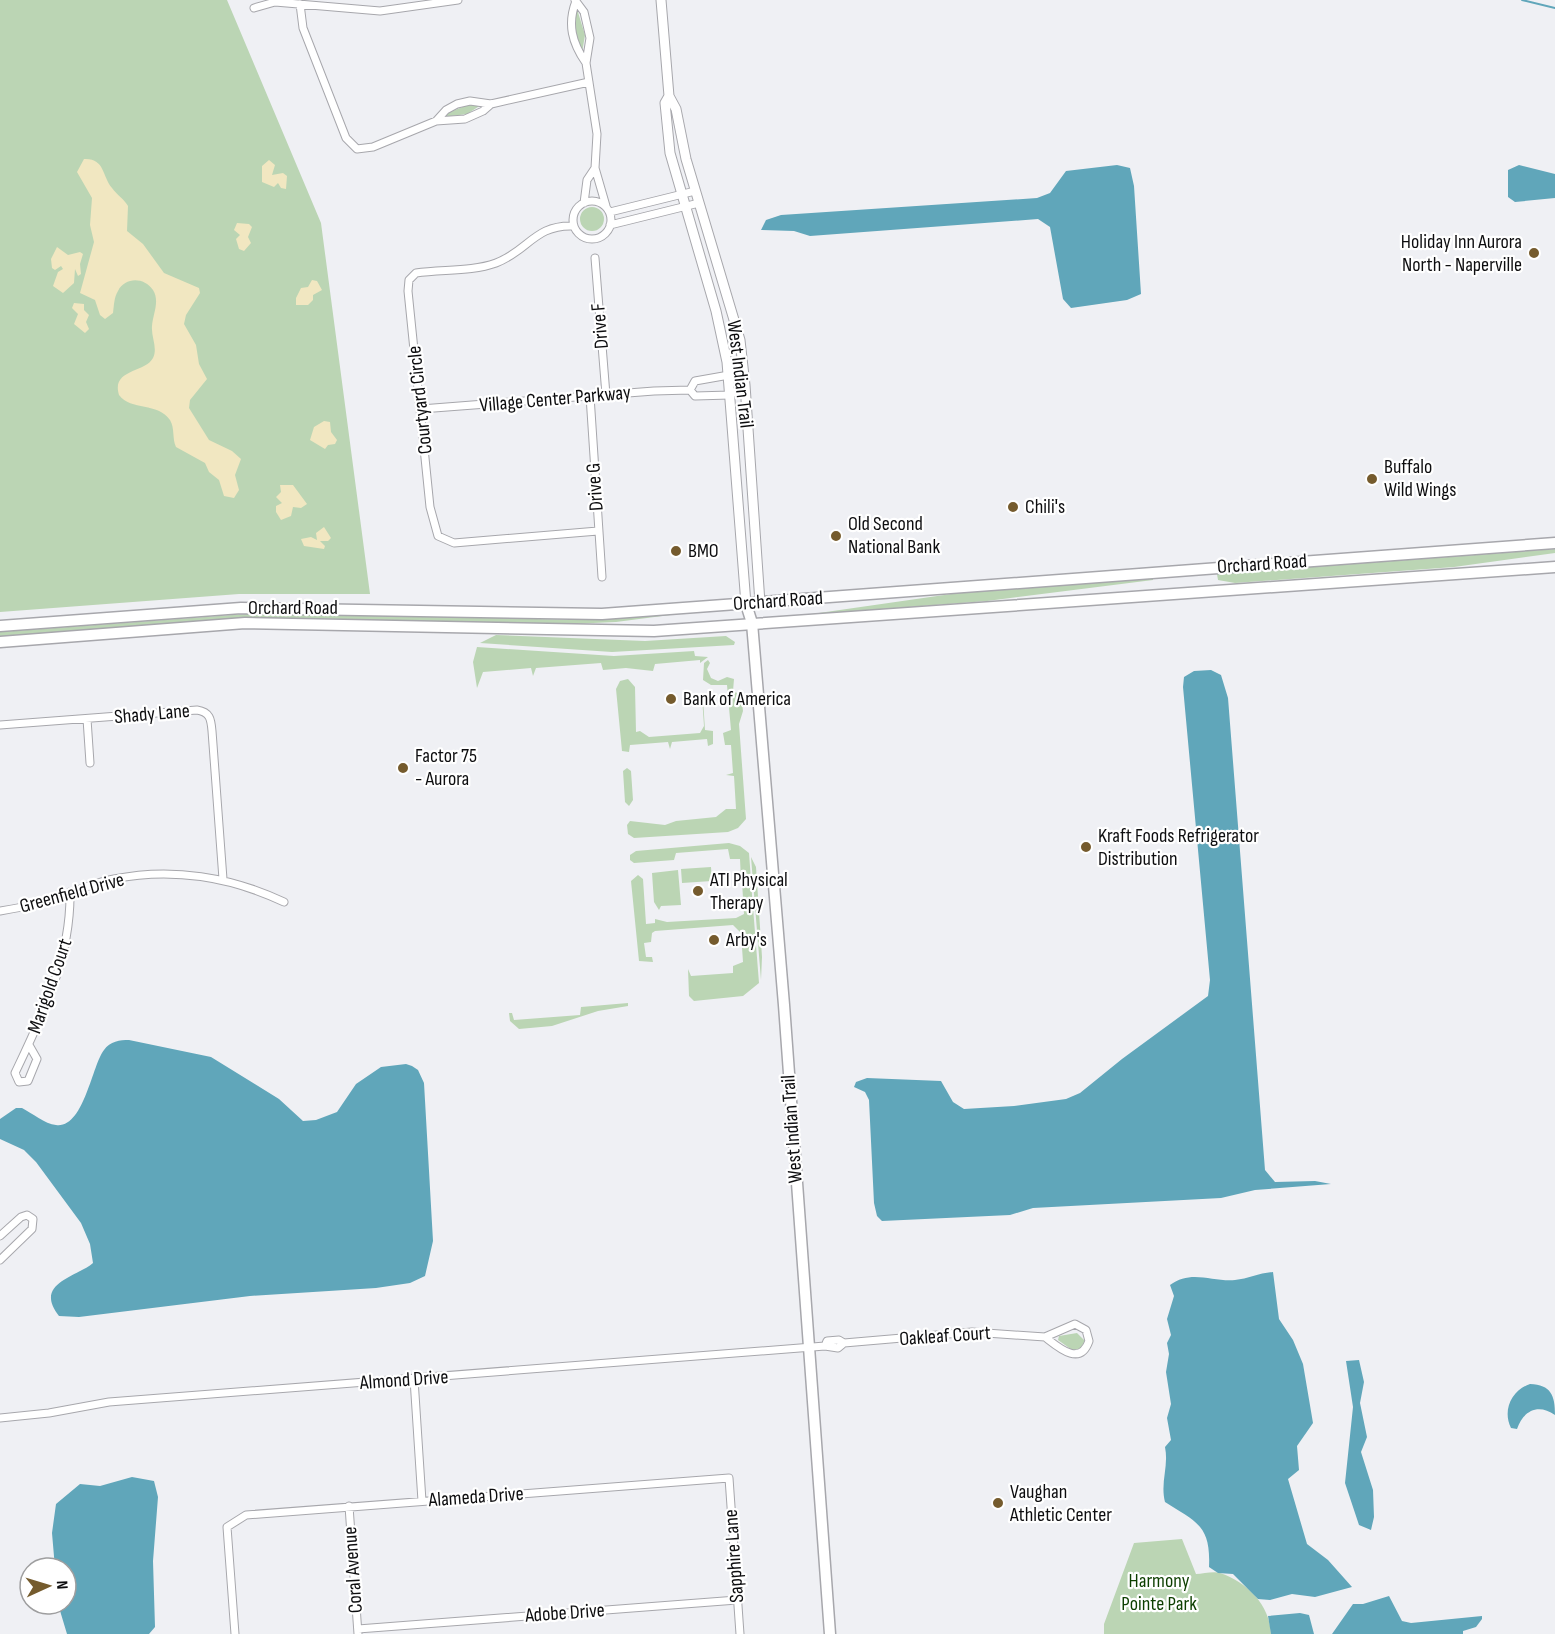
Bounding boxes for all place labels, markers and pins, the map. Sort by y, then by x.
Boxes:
place label: Holiday Inn Aurora North - Naperville [1401,230,1522,277]
marker: Holiday Inn Aurora North - Naperville [1527,246,1541,260]
place label: Buffalo Wild Wings [1384,455,1456,502]
marker: Buffalo Wild Wings [1365,472,1379,486]
place label: Chili's [1025,495,1065,519]
marker: Chili's [1006,500,1020,514]
place label: Old Second National Bank [848,512,940,559]
marker: Old Second National Bank [829,529,843,543]
place label: BMO [688,539,719,563]
marker: BMO [669,544,683,558]
place label: Bank of America [683,687,791,711]
marker: Bank of America [664,692,678,706]
place label: Factor 75 - Aurora [415,744,477,791]
marker: Factor 75 - Aurora [396,761,410,775]
place label: Kraft Foods Refrigerator Distribution [1098,824,1259,871]
marker: Kraft Foods Refrigerator Distribution [1079,840,1093,854]
place label: ATI Physical Therapy [709,868,788,915]
marker: ATI Physical Therapy [691,884,705,898]
place label: Arby's [725,928,767,952]
marker: Arby's [707,933,721,947]
place label: Vaughan Athletic Center [1009,1480,1112,1527]
marker: Vaughan Athletic Center [991,1496,1005,1510]

